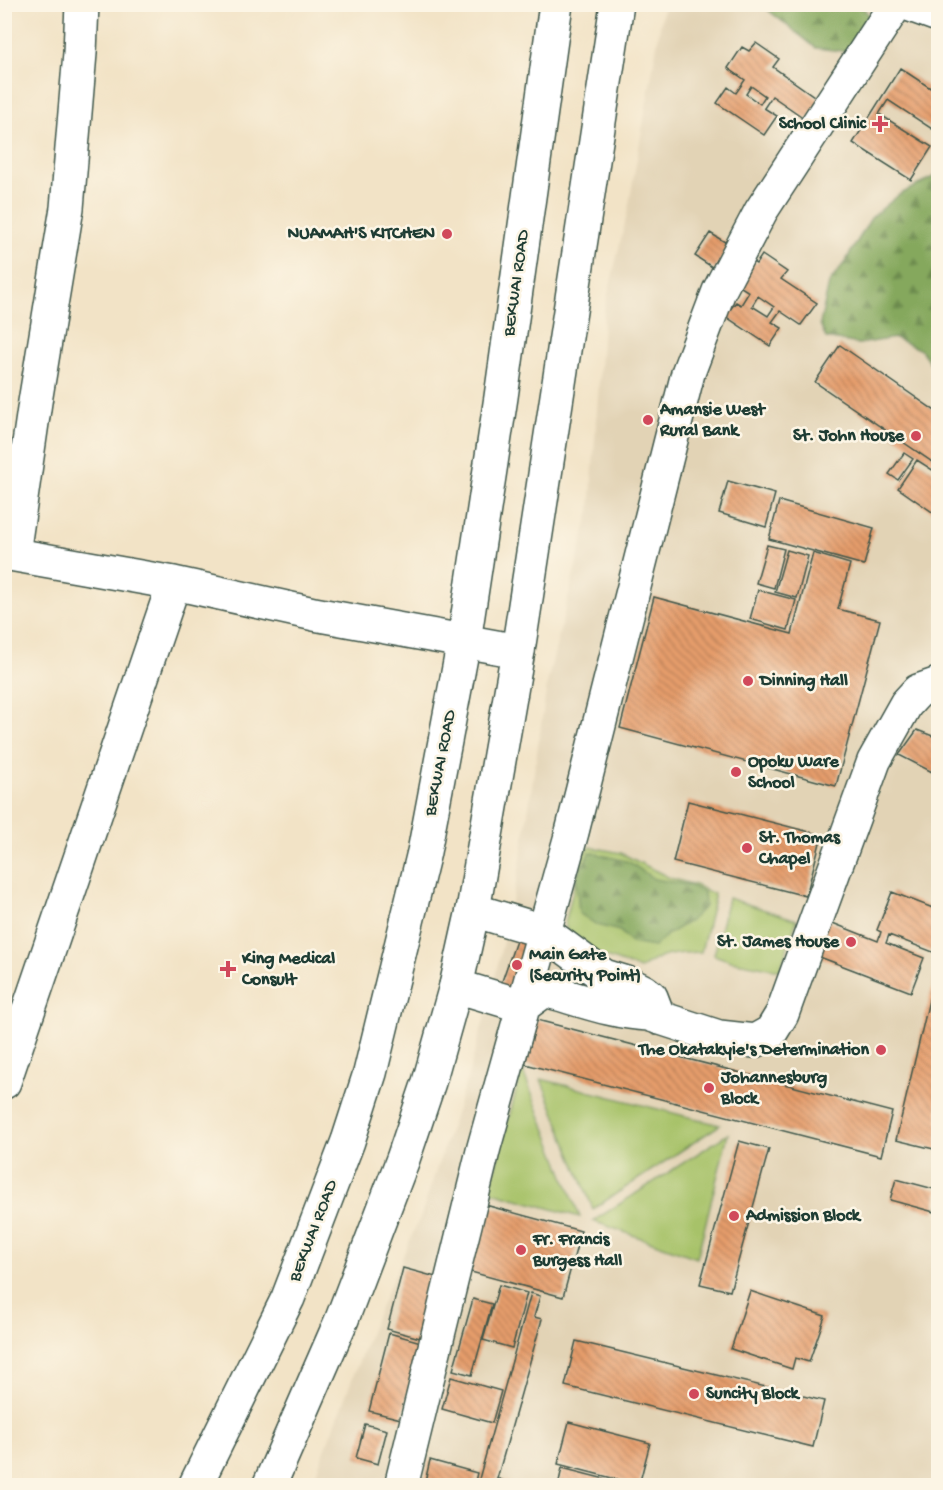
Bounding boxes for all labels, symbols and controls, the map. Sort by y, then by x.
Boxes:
place label: School Clinic [779,114,867,135]
marker: School Clinic [871,115,889,133]
place label: NUAMAH'S KITCHEN [288,224,435,245]
marker: NUAMAH'S KITCHEN [440,227,454,241]
street label: BEKWAI ROAD [499,228,535,339]
place label: Amansie West Rural Bank [659,400,766,442]
marker: Amansie West Rural Bank [641,413,655,427]
place label: St. John House [793,426,905,447]
marker: St. John House [909,429,923,443]
place label: Dinning Hall [758,671,848,692]
marker: Dinning Hall [741,674,755,688]
street label: BEKWAI ROAD [420,708,462,819]
place label: Opoku Ware School [748,752,839,794]
marker: Opoku Ware School [729,765,743,779]
place label: St. Thomas Chapel [758,828,841,870]
marker: St. Thomas Chapel [740,841,754,855]
place label: St. James House [717,932,840,953]
marker: St. James House [844,935,858,949]
place label: Main Gate (Security Point) [529,945,641,987]
place label: King Medical Consult [241,949,335,991]
marker: Main Gate (Security Point) [510,958,524,972]
marker: King Medical Consult [219,960,237,978]
place label: The Okatakyie's Determination [637,1040,869,1061]
marker: The Okatakyie's Determination [874,1043,888,1057]
place label: Johannesburg Block [720,1068,827,1110]
marker: Johannesburg Block [702,1081,716,1095]
street label: BEKWAI ROAD [285,1177,343,1286]
place label: Admission Block [745,1206,862,1227]
marker: Admission Block [727,1209,741,1223]
place label: Fr. Francis Burgess Hall [532,1230,622,1272]
marker: Fr. Francis Burgess Hall [514,1243,528,1257]
place label: Suncity Block [706,1384,800,1405]
marker: Suncity Block [687,1387,701,1401]

